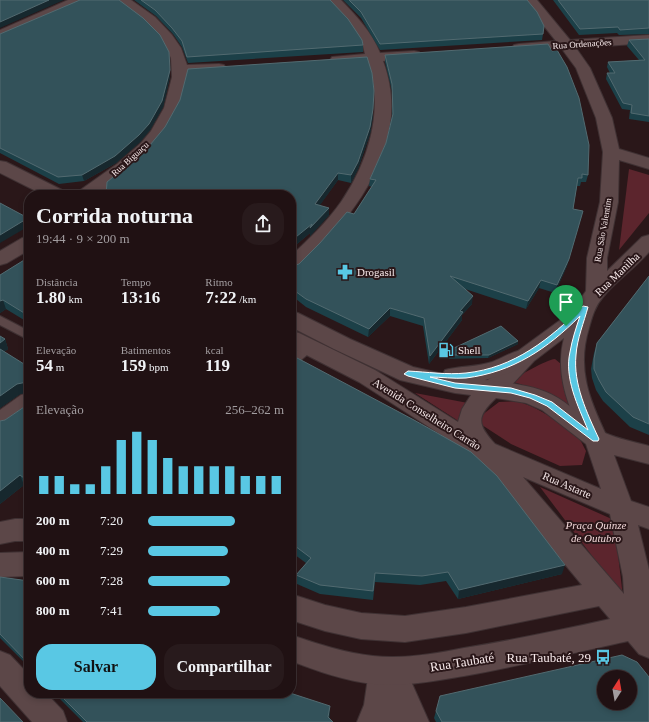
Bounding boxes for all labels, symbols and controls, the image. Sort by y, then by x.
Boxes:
street label: Rua Ordenações [552,37,612,51]
street label: Rua Biguaçu [109,139,151,178]
street label: Rua São Valentim [592,197,614,263]
text: Corrida noturna [36,203,193,228]
button: share [242,203,284,245]
text: 19:44 · 9 × 200 m [36,231,130,246]
street label: Rua Manilha [592,250,642,298]
pharmacy icon: Drogasil [336,263,354,281]
place label: Drogasil [357,266,395,278]
text: Distância [36,276,78,288]
text: Tempo [121,276,151,288]
text: Ritmo [205,276,233,288]
pin [549,285,583,326]
text: 1.80 [36,288,66,307]
text: 13:16 [121,288,160,307]
text: 7:22 [205,288,237,307]
icon: arrive [555,291,577,313]
text: km [66,293,83,305]
text: /km [237,293,256,305]
fuel station icon: Shell [437,341,455,359]
text: Elevação [36,344,76,356]
text: Batimentos [121,344,171,356]
text: kcal [205,344,224,356]
place label: Shell [458,344,481,356]
text: 54 [36,356,53,375]
text: 159 [121,356,146,375]
text: 119 [205,356,230,375]
text: m [53,361,64,373]
text: bpm [146,361,168,373]
street label: Avenida Conselheiro Carrão [371,376,484,452]
text: Elevação [36,402,84,417]
text: 256–262 m [225,402,284,417]
street label: Rua Astarte [541,469,593,501]
text: 200 m [36,513,70,528]
text: 7:20 [100,513,123,528]
park label: Praça Quinze de Outubro [565,519,627,544]
text: 400 m [36,543,70,558]
text: 7:29 [100,543,123,558]
text: 600 m [36,573,70,588]
text: 7:28 [100,573,123,588]
text: 800 m [36,603,70,618]
text: 7:41 [100,603,123,618]
button: Salvar [36,644,156,690]
button: Compartilhar [164,644,284,690]
bus stop icon: Rua Taubaté, 29 [594,648,612,666]
street label: Rua Taubaté [429,649,495,674]
place label: Rua Taubaté, 29 [507,650,591,665]
north arrow [597,670,637,710]
map controls [597,670,637,710]

